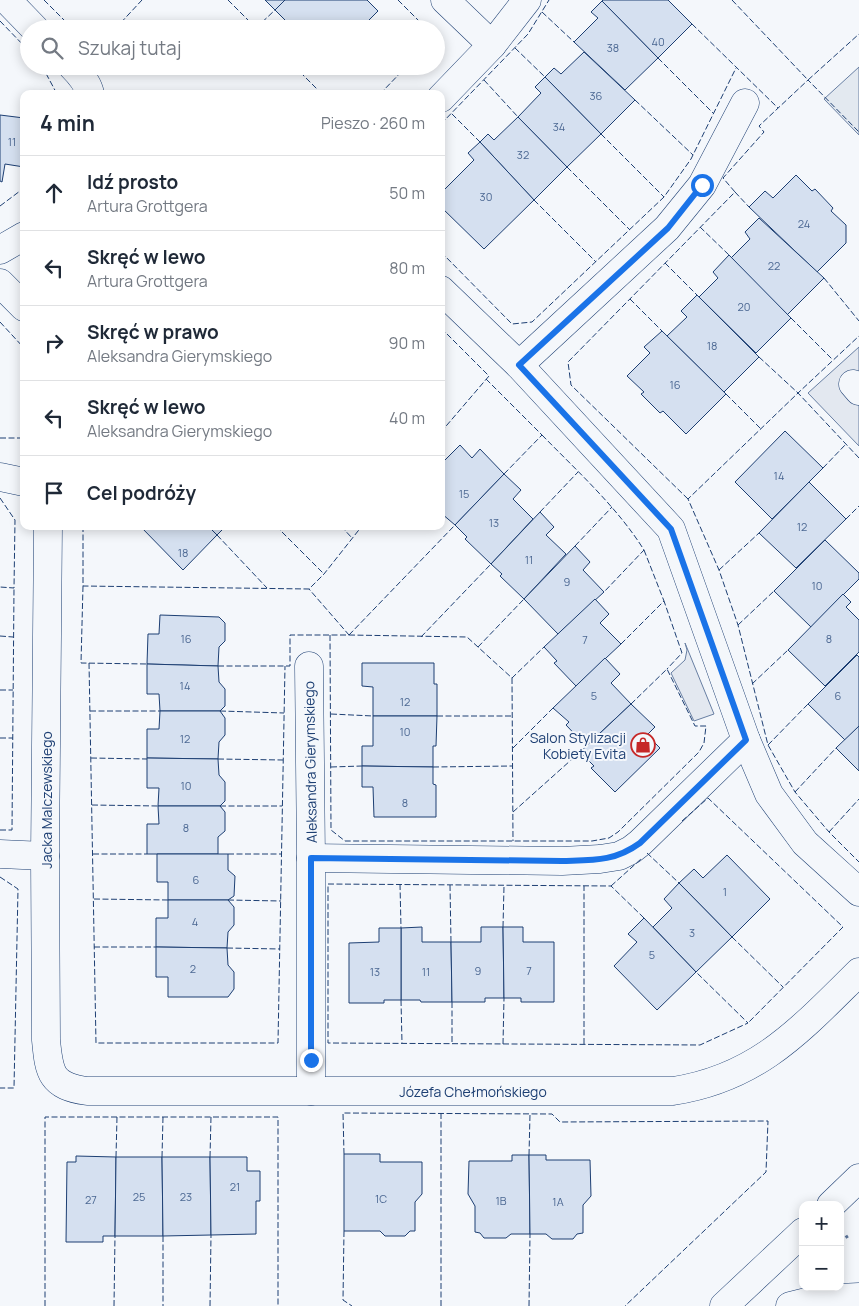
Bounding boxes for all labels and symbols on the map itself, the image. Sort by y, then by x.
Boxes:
house number: 40 [651,34,665,49]
house number: 38 [607,40,619,55]
house number: 36 [590,88,603,103]
house number: 34 [553,119,565,134]
house number: 11 [8,134,16,149]
house number: 32 [517,147,529,162]
route start [691,174,714,197]
house number: 30 [480,189,492,204]
house number: 24 [798,216,810,231]
house number: 22 [768,258,780,273]
house number: 20 [738,299,750,314]
house number: 18 [707,338,717,353]
house number: 16 [669,377,681,392]
house number: 14 [774,468,784,483]
house number: 15 [459,486,469,501]
house number: 13 [489,515,499,530]
house number: 12 [797,519,807,534]
house number: 18 [178,545,188,560]
house number: 11 [525,552,533,567]
house number: 9 [564,574,571,589]
house number: 10 [811,578,823,593]
house number: 16 [180,631,192,646]
house number: 8 [826,631,832,646]
house number: 7 [582,632,588,647]
house number: 14 [180,678,190,693]
street label: Aleksandra Gierymskiego [299,681,321,843]
house number: 5 [591,688,597,703]
house number: 6 [835,688,842,703]
house number: 12 [400,694,410,709]
house number: 10 [399,724,411,739]
place label: Salon Stylizacji Kobiety Evita [530,728,626,763]
street label: Jacka Malczewskiego [37,731,56,869]
house number: 12 [180,731,190,746]
shop icon: Salon Stylizacji Kobiety Evita [630,732,656,758]
house number: 10 [180,778,192,793]
house number: 8 [402,795,408,810]
house number: 8 [183,820,189,835]
house number: 6 [193,872,200,887]
house number: 1 [723,884,727,899]
house number: 4 [192,914,198,929]
house number: 3 [689,925,695,940]
house number: 5 [649,947,655,962]
house number: 2 [190,961,196,976]
house number: 9 [475,963,482,978]
house number: 7 [526,963,532,978]
house number: 13 [370,964,380,979]
house number: 11 [422,964,430,979]
route end [300,1049,323,1072]
street label: Józefa Chełmońskiego [399,1082,547,1101]
house number: 21 [230,1179,240,1194]
house number: 25 [133,1189,145,1204]
house number: 23 [180,1189,192,1204]
house number: 1C [375,1191,387,1206]
house number: 27 [85,1192,97,1207]
house number: 1B [495,1193,507,1208]
house number: 1A [552,1194,564,1209]

